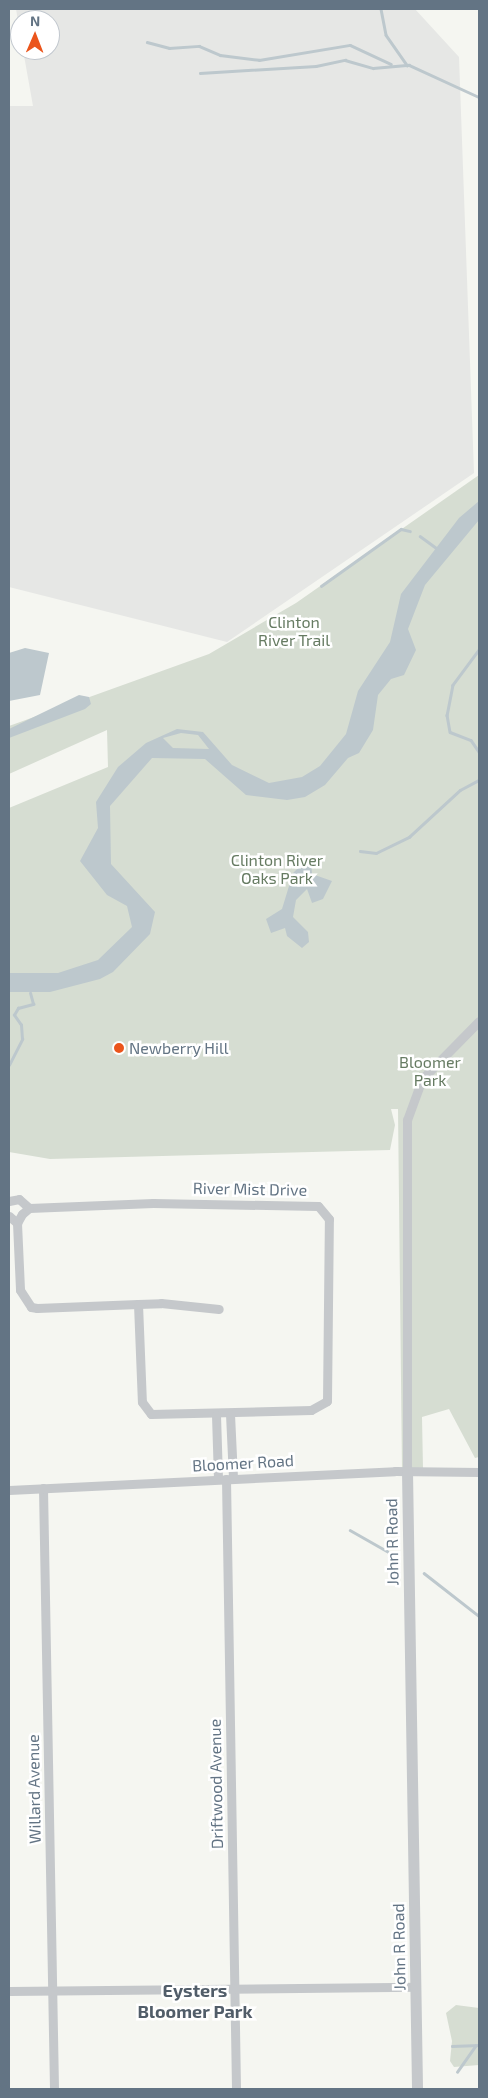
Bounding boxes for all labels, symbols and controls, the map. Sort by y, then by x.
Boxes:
north arrow [10,10,60,60]
text: N [30,12,40,29]
park label: Clinton River Trail [258,612,330,650]
park label: Clinton River Oaks Park [231,850,323,888]
place label: Newberry Hill [129,1038,229,1058]
marker: Newberry Hill [113,1042,125,1054]
park label: Bloomer Park [399,1052,461,1090]
street label: River Mist Drive [193,1178,307,1200]
street label: Bloomer Road [191,1451,295,1475]
street label: John R Road [382,1498,402,1586]
street label: Driftwood Avenue [205,1718,227,1850]
street label: Willard Avenue [23,1734,45,1844]
street label: John R Road [389,1903,409,1991]
district label: Eysters Bloomer Park [137,1980,253,2022]

